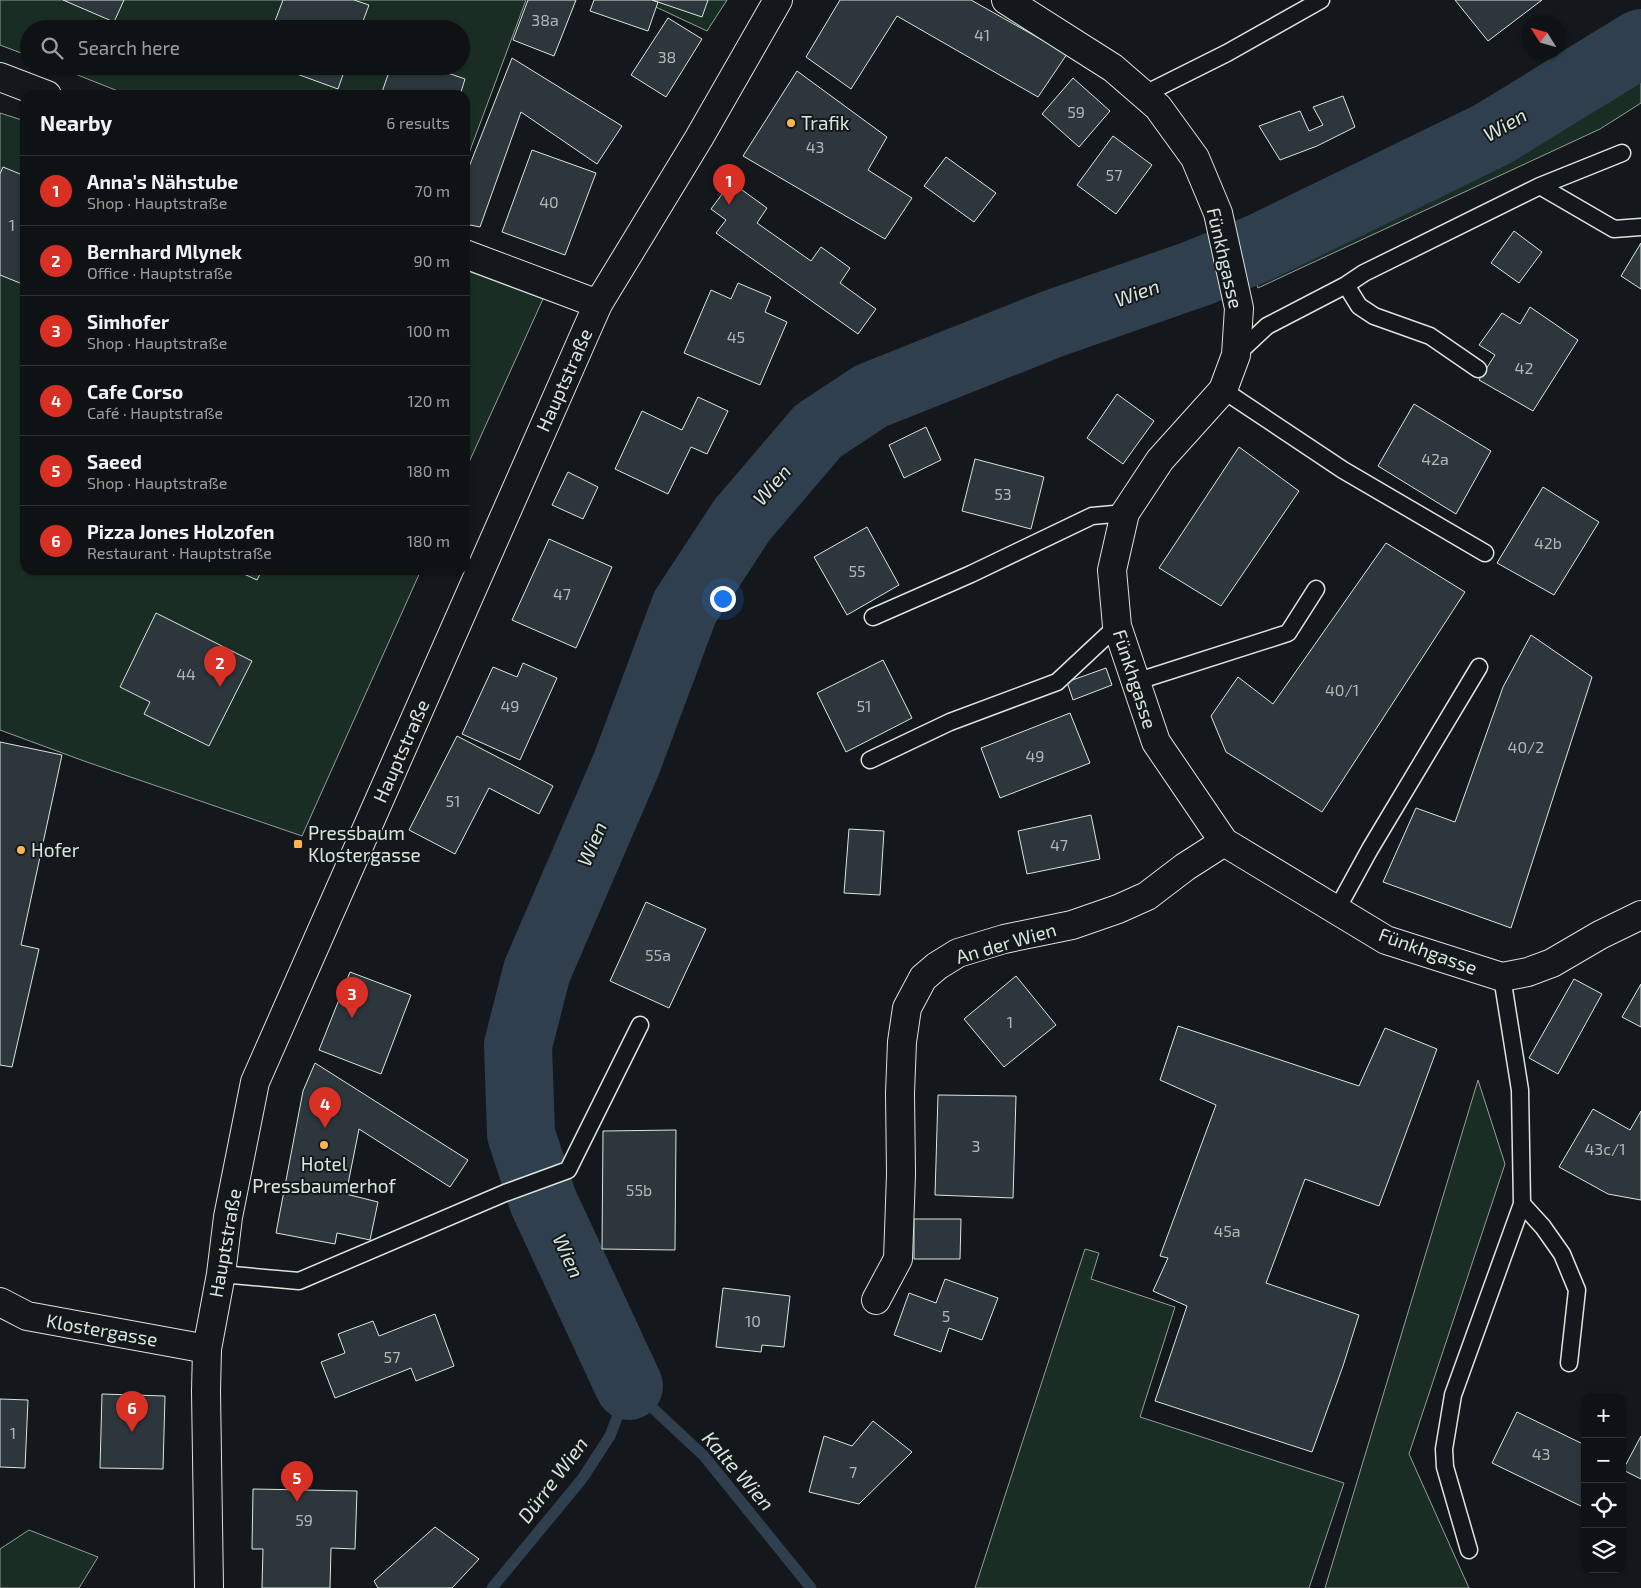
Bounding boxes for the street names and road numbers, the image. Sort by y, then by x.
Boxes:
street label: Fünkhgasse [1203,205,1248,311]
street label: Hauptstraße [531,325,596,435]
street label: Fünkhgasse [1109,626,1162,731]
street label: Hauptstraße [368,696,433,806]
street label: An der Wien [953,917,1059,968]
street label: Fünkhgasse [1376,922,1480,979]
street label: Hauptstraße [204,1187,245,1299]
street label: Klostergasse [45,1308,160,1351]

